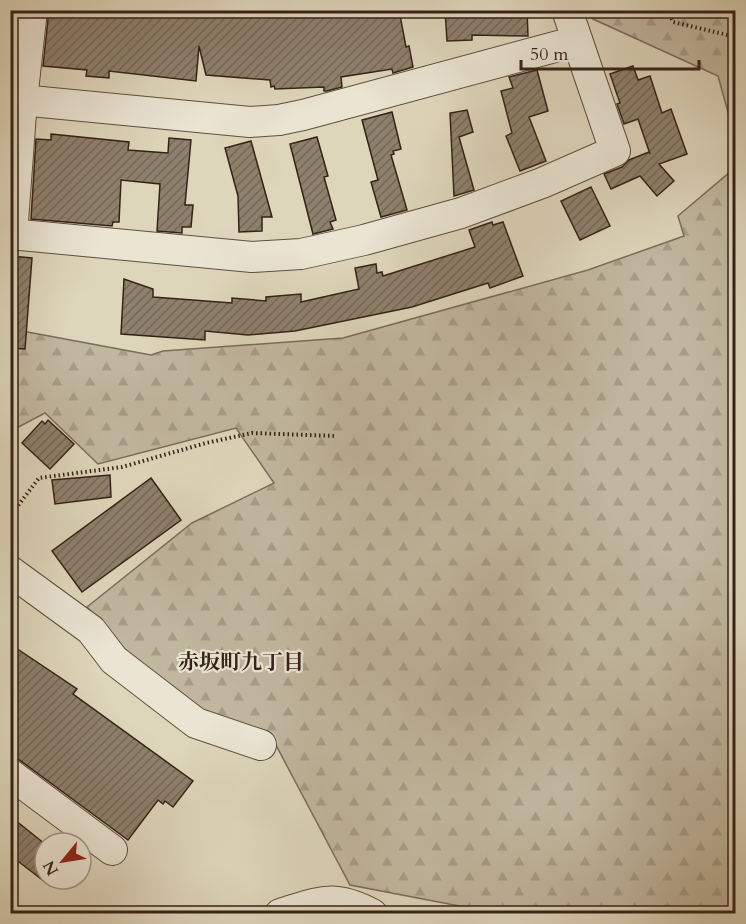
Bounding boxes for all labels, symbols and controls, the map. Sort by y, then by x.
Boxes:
scale bar [521,33,700,71]
text: 50 m [530,42,569,67]
district label: 赤坂町九丁目 [178,648,304,677]
north arrow [33,831,93,891]
text: N [38,856,64,880]

